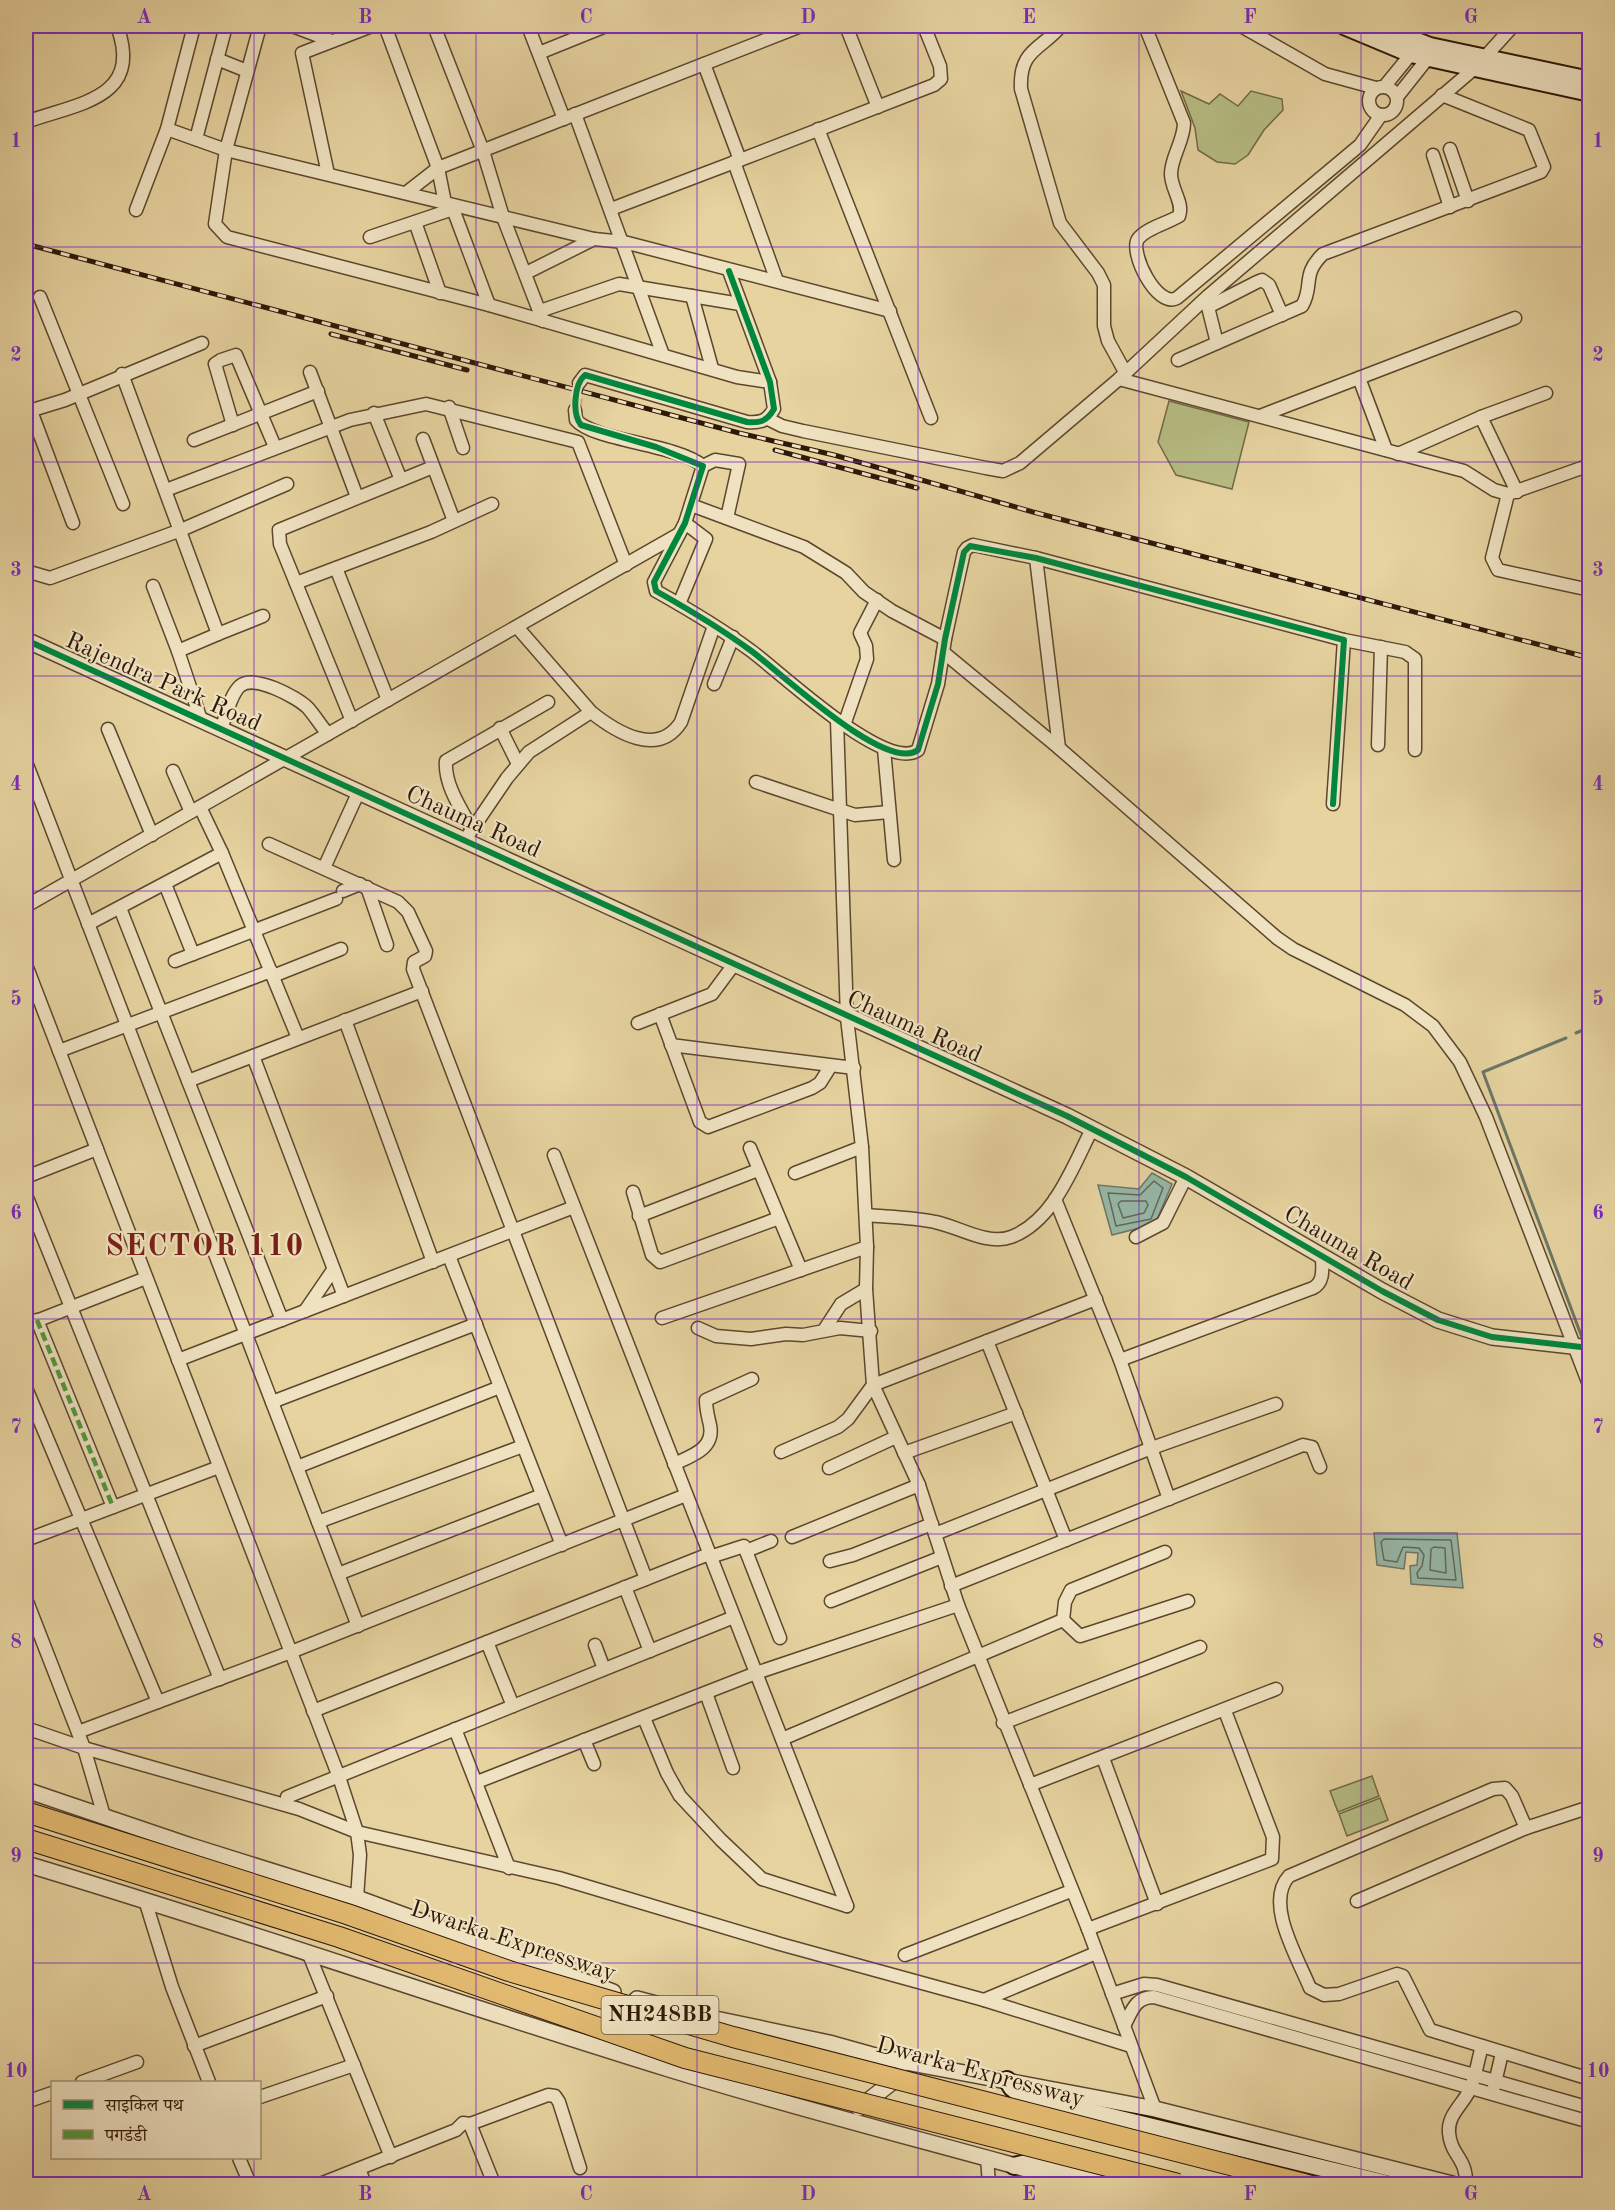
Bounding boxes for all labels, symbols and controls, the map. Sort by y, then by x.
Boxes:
text: A [136,8,152,28]
text: B [358,8,372,28]
text: C [579,8,593,28]
text: D [800,8,816,28]
text: E [1022,8,1036,28]
text: F [1243,8,1257,28]
text: G [1464,8,1478,28]
text: 1 [10,132,22,152]
text: 1 [1592,132,1604,152]
text: 2 [10,346,22,366]
text: 2 [1592,346,1604,366]
text: 3 [10,561,22,581]
text: 3 [1592,561,1604,581]
street label: Rajendra Park Road [62,629,264,737]
text: 4 [10,775,22,795]
text: 4 [1592,775,1604,795]
street label: Chauma Road [402,783,544,863]
street label: Chauma Road [843,988,985,1068]
text: 5 [10,989,22,1010]
text: 5 [1592,989,1604,1010]
street label: Chauma Road [1279,1202,1417,1296]
text: 6 [10,1204,22,1224]
text: 6 [1592,1204,1604,1224]
district label: SECTOR 110 [105,1232,305,1262]
text: 7 [10,1418,22,1438]
text: 7 [1592,1418,1604,1438]
text: 8 [10,1633,22,1653]
text: 8 [1592,1633,1604,1653]
text: 9 [10,1847,22,1867]
text: 9 [1592,1847,1604,1867]
street label: Dwarka Expressway [407,1897,619,1987]
road number: NH248BB [602,1996,718,2034]
street label: Dwarka Expressway [873,2034,1087,2112]
text: 10 [4,2062,28,2082]
text: 10 [1586,2062,1610,2082]
legend [51,2081,261,2159]
text: साइकिल पथ [104,2095,185,2115]
text: पगडंडी [104,2124,148,2145]
text: A [136,2185,152,2205]
text: B [358,2185,372,2205]
text: C [579,2185,593,2205]
text: D [800,2185,816,2205]
text: E [1022,2185,1036,2205]
text: F [1243,2185,1257,2205]
text: G [1464,2185,1478,2205]

